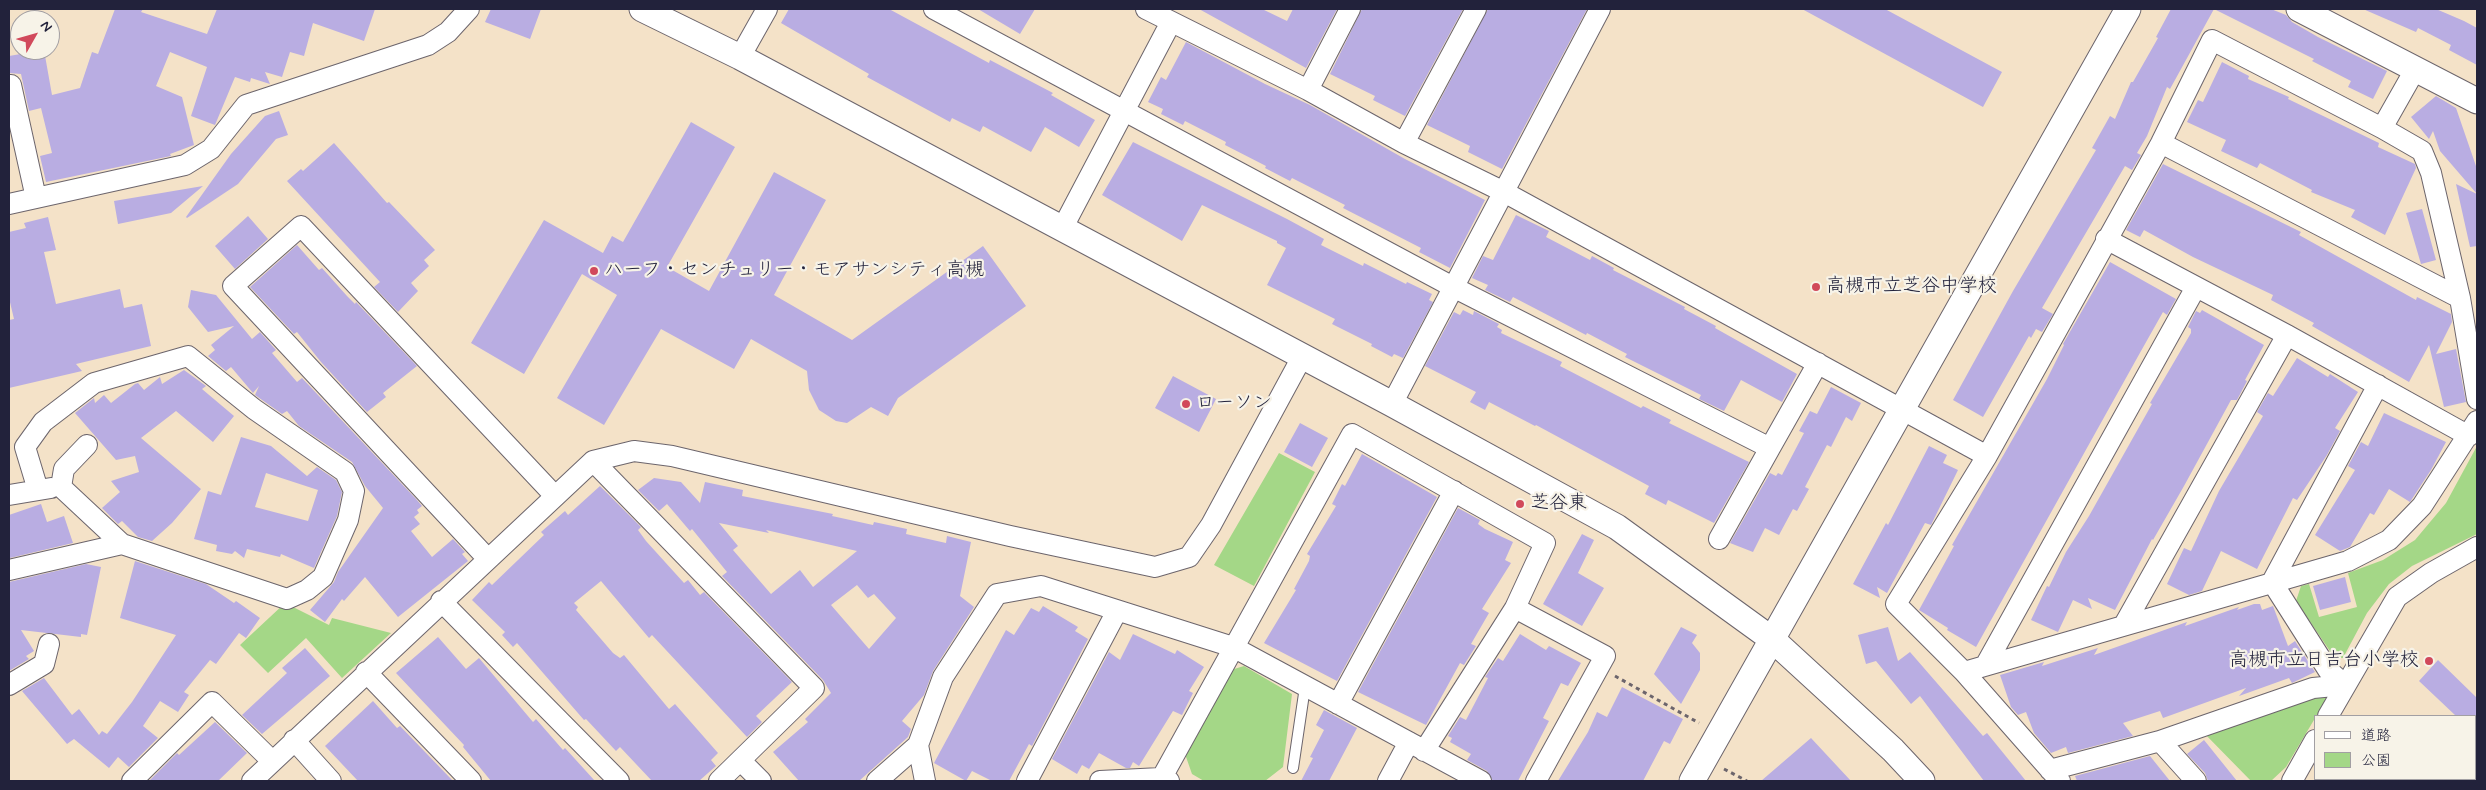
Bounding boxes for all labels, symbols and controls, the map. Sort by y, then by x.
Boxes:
north arrow [10,10,60,60]
text: N [36,17,56,36]
place label: ハーフ・センチュリー・モアサンシティ高槻 [604,260,984,282]
marker: ハーフ・センチュリー・モアサンシティ高槻 [588,265,600,277]
place label: 高槻市立芝谷中学校 [1826,276,1997,298]
marker: 高槻市立芝谷中学校 [1810,281,1822,293]
place label: ローソン [1196,393,1272,415]
marker: ローソン [1180,398,1192,410]
place label: 芝谷東 [1530,493,1587,515]
marker: 芝谷東 [1514,498,1526,510]
place label: 高槻市立日吉台小学校 [2229,650,2419,672]
marker: 高槻市立日吉台小学校 [2423,655,2435,667]
legend [2314,715,2476,780]
text: 道路 [2361,726,2391,746]
text: 公園 [2361,751,2391,771]

